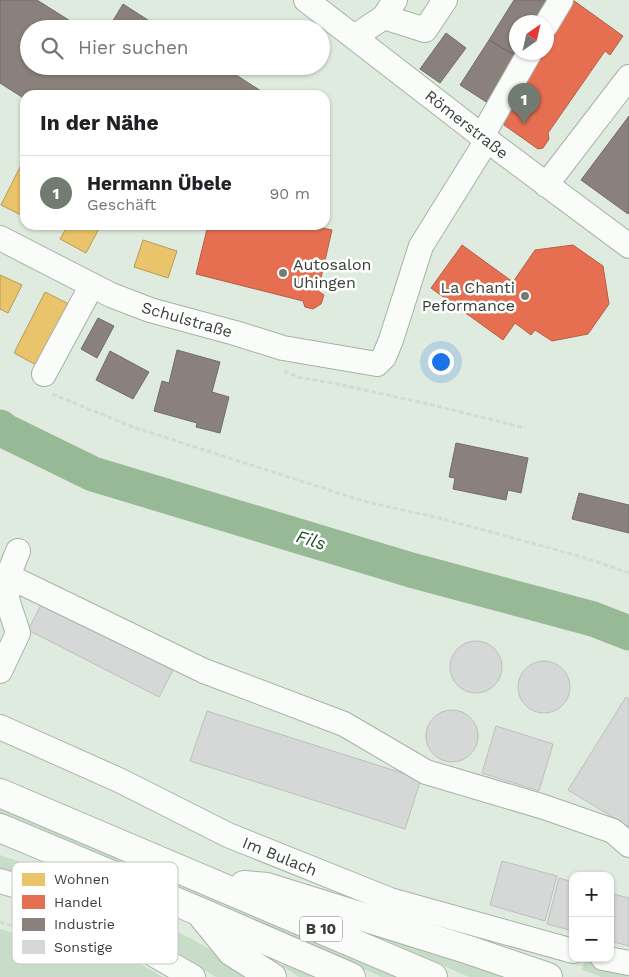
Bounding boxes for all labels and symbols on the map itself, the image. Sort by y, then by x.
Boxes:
north arrow [509,15,554,60]
pin: 1 [508,83,540,124]
street label: Römerstraße [421,86,512,163]
place label: Autosalon Uhingen [293,255,371,292]
marker: Autosalon Uhingen [277,267,289,279]
place label: La Chanti Peformance [422,278,515,315]
marker: La Chanti Peformance [519,290,531,302]
street label: Schulstraße [139,297,234,341]
your location [428,349,454,375]
water label: Fils [294,525,328,554]
street label: Im Bulach [240,833,320,880]
legend [12,862,178,964]
text: Wohnen [54,871,109,887]
text: Handel [54,894,103,910]
text: Industrie [54,916,115,932]
road number: B 10 [300,916,342,942]
text: Sonstige [54,939,113,955]

